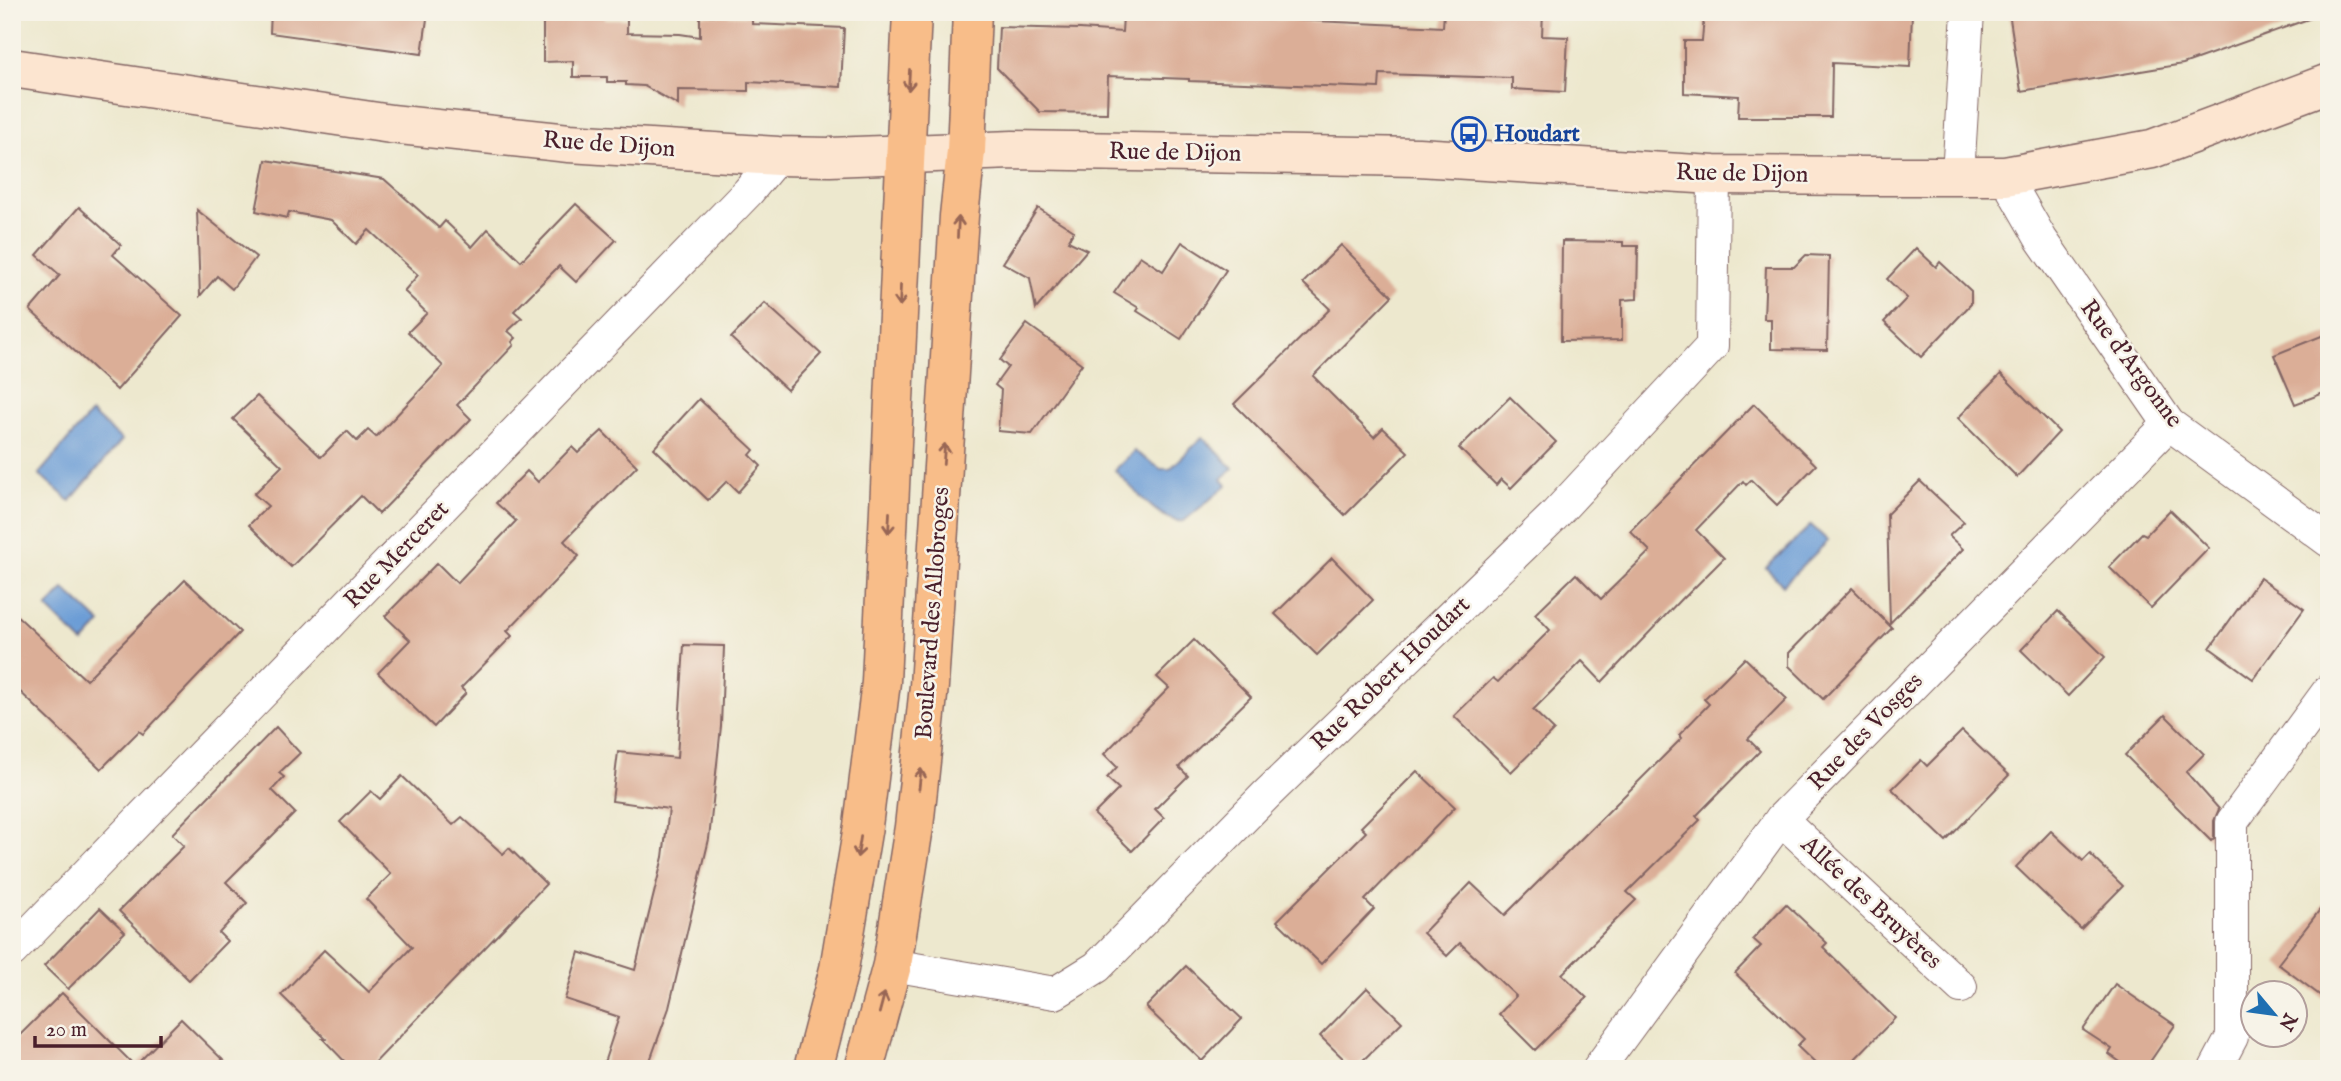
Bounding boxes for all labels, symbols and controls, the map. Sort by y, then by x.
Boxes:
one-way arrow [902,69,915,91]
bus stop icon: Houdart [1450,115,1488,153]
place label: Houdart [1494,119,1580,150]
street label: Rue de Dijon [542,125,677,165]
street label: Rue de Dijon [1108,136,1242,170]
street label: Rue de Dijon [1675,157,1809,191]
one-way arrow [952,216,965,239]
one-way arrow [893,284,906,307]
street label: Rue d'Argonne [2073,294,2189,434]
one-way arrow [938,443,951,466]
street label: Boulevard des Allobroges [909,486,957,740]
street label: Rue Merceret [338,494,456,616]
one-way arrow [882,511,895,534]
street label: Rue Robert Houdart [1305,590,1477,758]
street label: Rue des Vosges [1802,666,1930,798]
one-way arrow [913,768,926,790]
street label: Allée des Bruyères [1793,829,1948,976]
one-way arrow [852,835,865,858]
north arrow [2240,979,2310,1050]
one-way arrow [876,992,889,1015]
scale bar [35,1004,161,1048]
text: N [2272,1007,2302,1035]
text: 20 m [46,1017,87,1044]

